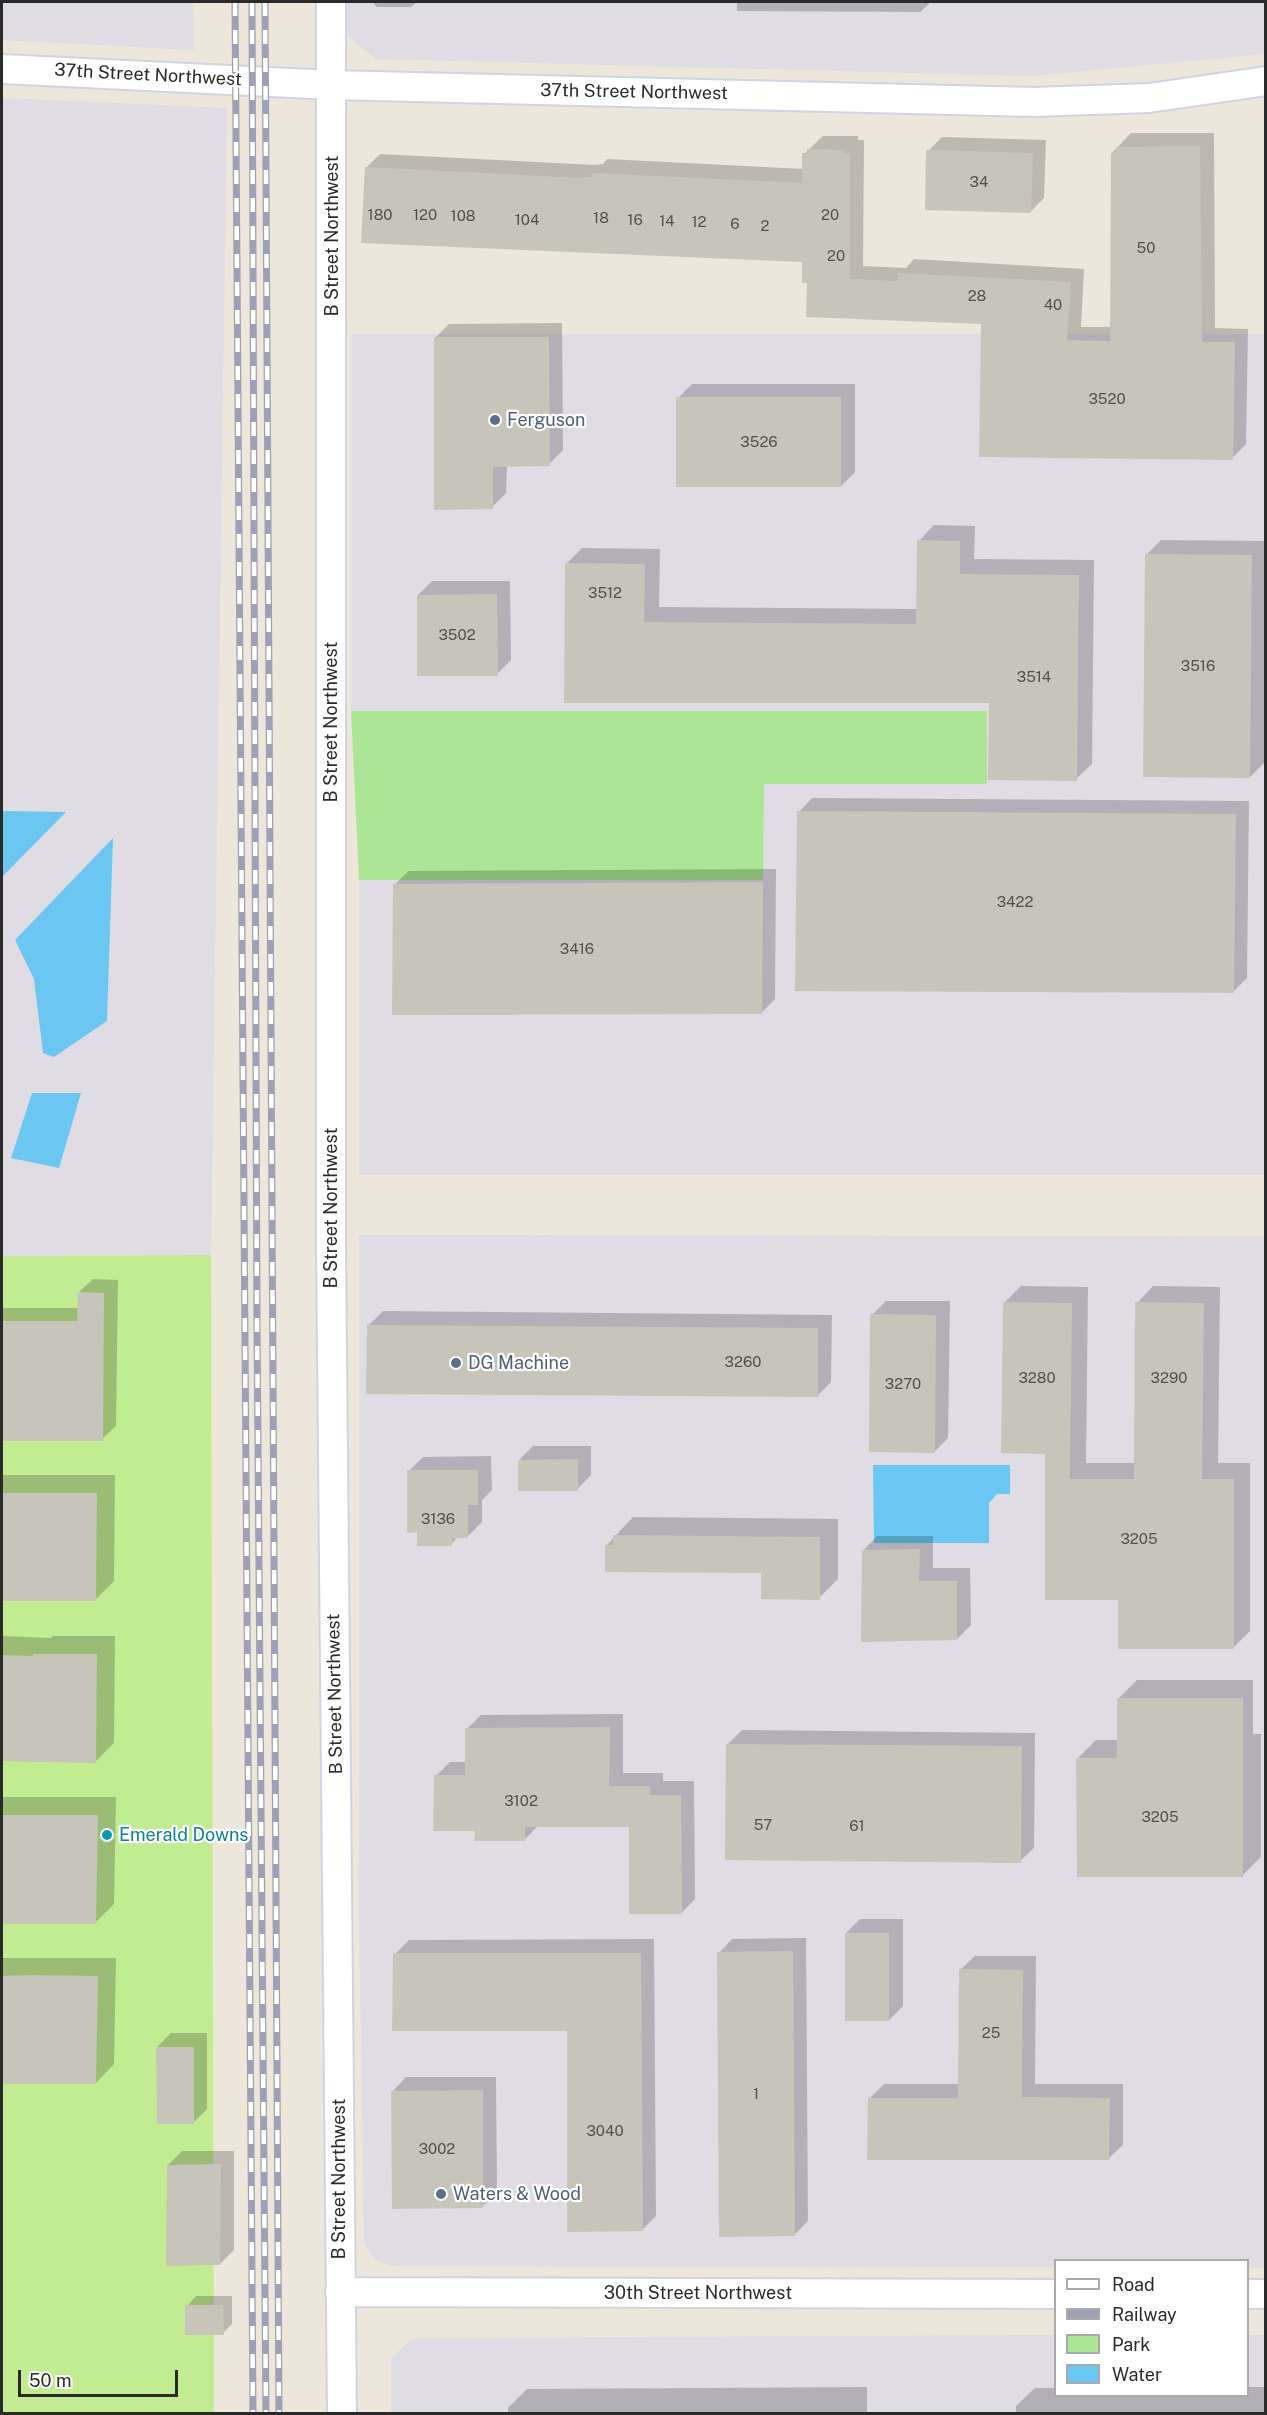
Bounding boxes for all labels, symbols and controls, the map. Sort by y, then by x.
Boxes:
street label: 37th Street Northwest [54,59,242,91]
street label: 37th Street Northwest [540,80,728,104]
street label: B Street Northwest [321,156,343,316]
house number: 34 [970,173,988,191]
house number: 180 [368,206,392,224]
house number: 120 [413,206,437,224]
house number: 20 [821,206,839,224]
house number: 108 [451,207,475,225]
house number: 18 [593,209,609,227]
house number: 104 [515,211,539,229]
house number: 16 [627,211,643,229]
house number: 14 [659,212,675,230]
house number: 12 [691,213,707,231]
house number: 6 [730,215,740,233]
house number: 2 [761,217,769,235]
house number: 50 [1137,239,1155,257]
house number: 20 [827,247,845,265]
house number: 28 [968,287,986,305]
house number: 40 [1044,296,1062,314]
house number: 3520 [1088,390,1126,408]
place label: Ferguson [507,409,585,431]
marker: Ferguson [488,413,502,427]
house number: 3526 [740,433,778,451]
house number: 3512 [588,584,622,602]
house number: 3502 [438,626,476,644]
street label: B Street Northwest [320,642,342,802]
house number: 3516 [1181,657,1215,675]
house number: 3514 [1017,668,1051,686]
house number: 3422 [997,893,1033,911]
house number: 3416 [560,940,594,958]
street label: B Street Northwest [320,1128,342,1288]
place label: DG Machine [468,1352,569,1374]
house number: 3260 [725,1353,761,1371]
marker: DG Machine [449,1356,463,1370]
house number: 3280 [1018,1369,1056,1387]
house number: 3290 [1151,1369,1187,1387]
house number: 3270 [885,1375,921,1393]
house number: 3136 [421,1510,455,1528]
house number: 3205 [1120,1530,1158,1548]
street label: B Street Northwest [323,1613,347,1775]
house number: 3102 [504,1792,538,1810]
house number: 3205 [1141,1808,1179,1826]
house number: 57 [754,1816,772,1834]
house number: 61 [849,1817,865,1835]
place label: Emerald Downs [119,1824,248,1846]
marker: Emerald Downs [100,1828,114,1842]
house number: 25 [982,2024,1000,2042]
house number: 1 [753,2085,759,2103]
street label: B Street Northwest [328,2099,350,2259]
house number: 3040 [586,2122,624,2140]
house number: 3002 [419,2140,455,2158]
place label: Waters & Wood [453,2183,581,2205]
marker: Waters & Wood [434,2187,448,2201]
legend [1054,2259,1249,2397]
text: Road [1112,2274,1155,2295]
street label: 30th Street Northwest [604,2282,792,2304]
text: Railway [1112,2304,1177,2325]
text: Park [1112,2334,1150,2355]
scale bar [21,2358,182,2396]
text: Water [1112,2364,1162,2385]
text: 50 m [29,2370,72,2391]

